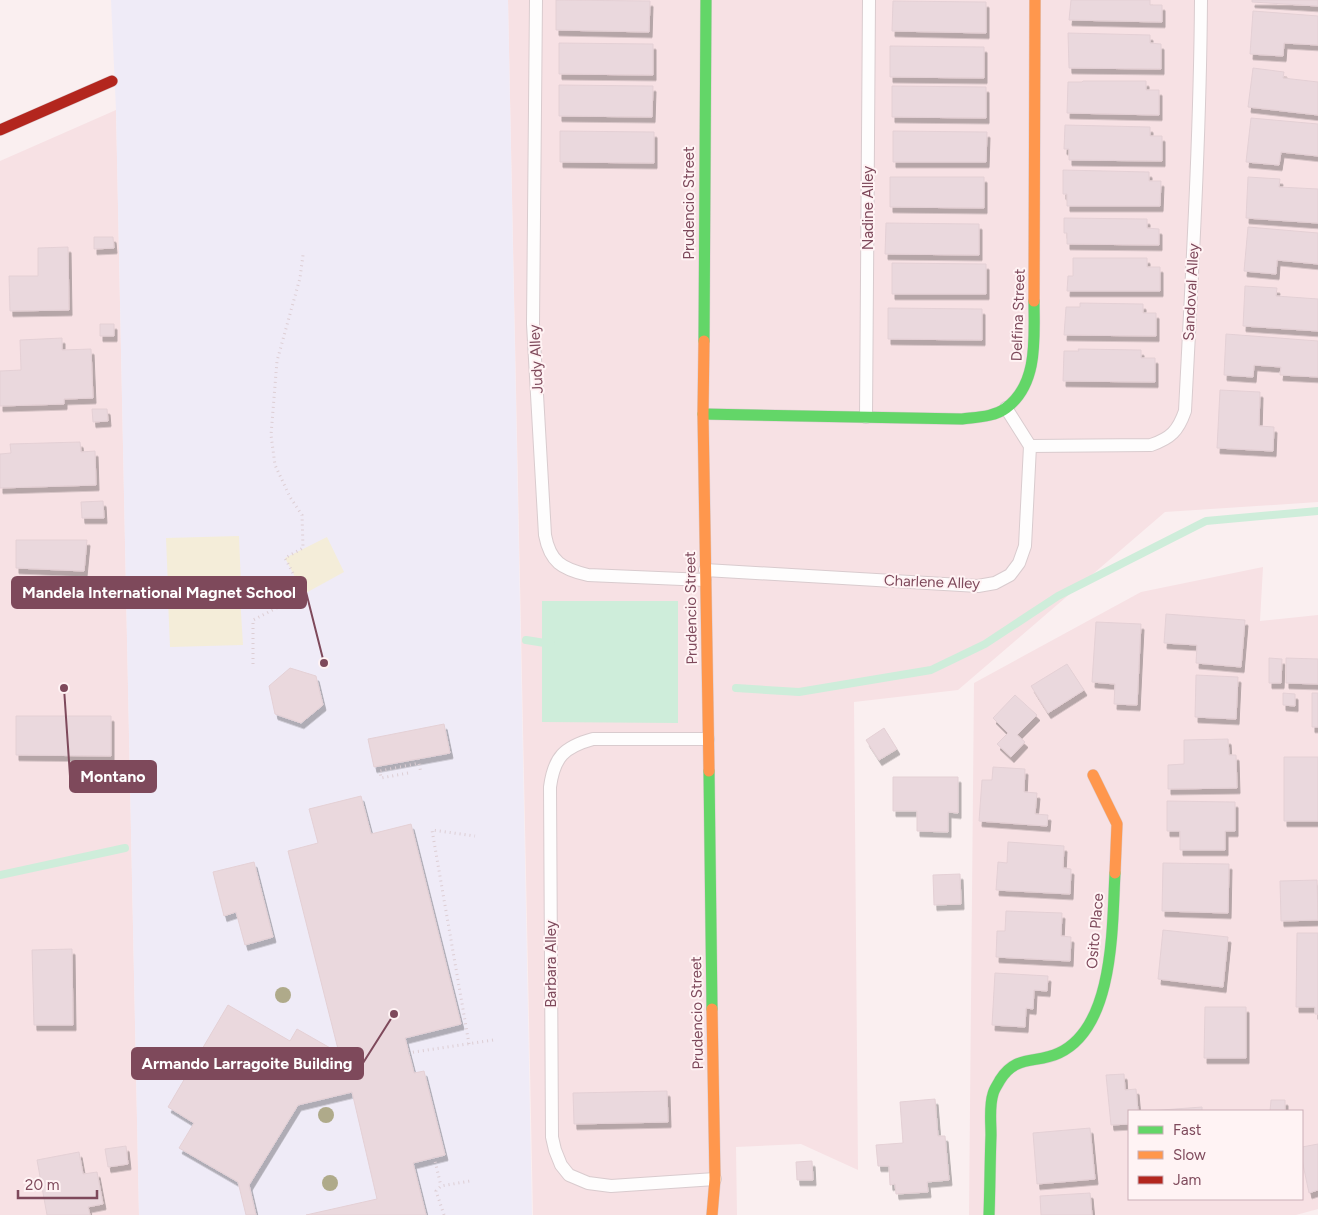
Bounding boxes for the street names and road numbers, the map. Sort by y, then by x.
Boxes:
street label: Prudencio Street [680,146,698,260]
street label: Nadine Alley [859,166,877,250]
street label: Sandoval Alley [1179,243,1203,341]
street label: Delfina Street [1007,268,1029,362]
street label: Judy Alley [525,324,547,394]
street label: Prudencio Street [681,551,701,665]
street label: Charlene Alley [884,571,981,593]
street label: Osito Place [1083,892,1107,970]
street label: Barbara Alley [542,920,560,1008]
street label: Prudencio Street [687,956,707,1070]

